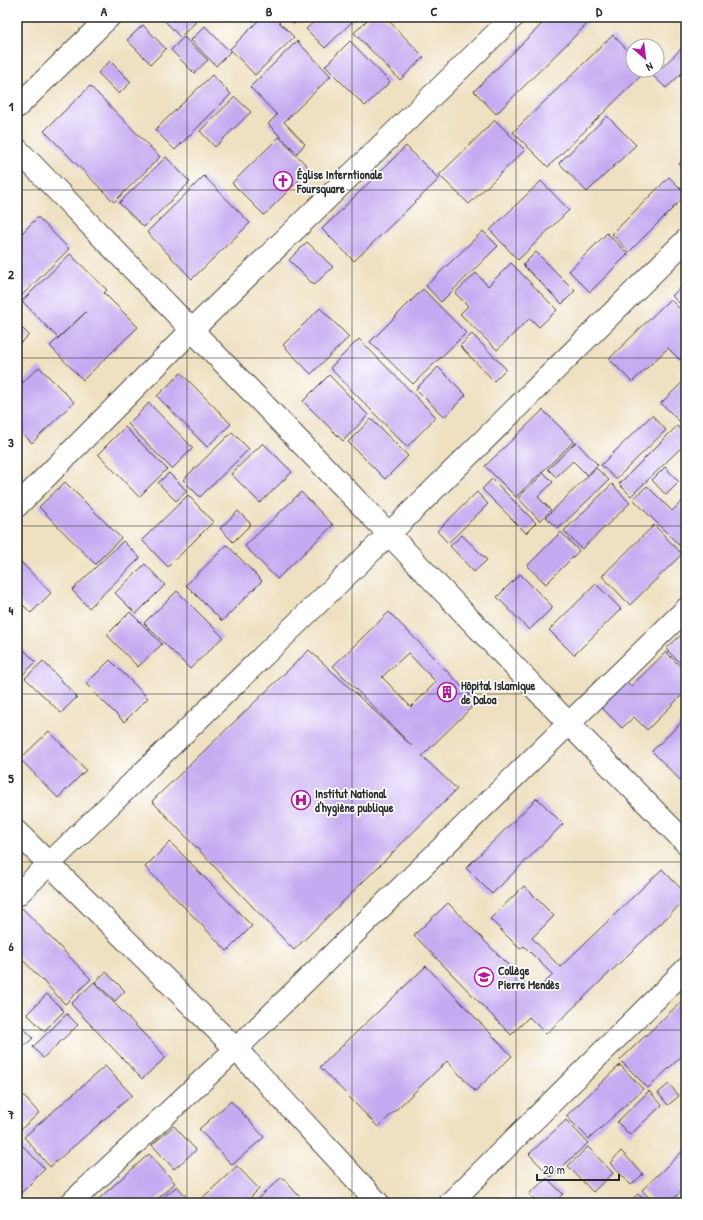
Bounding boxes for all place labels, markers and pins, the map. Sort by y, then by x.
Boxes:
place label: Église Interntionale Foursquare [296,166,383,198]
church icon: Église Interntionale Foursquare [272,170,294,192]
place label: Hôpital Islamique de Daloa [461,677,536,708]
building icon: Hôpital Islamique de Daloa [436,681,458,703]
place label: Institut National d'hygiène publique [315,785,394,817]
hospital icon: Institut National d'hygiène publique [290,789,312,811]
place label: Collège Pierre Mendès [498,962,560,993]
school or university icon: Collège Pierre Mendès [473,966,495,988]

